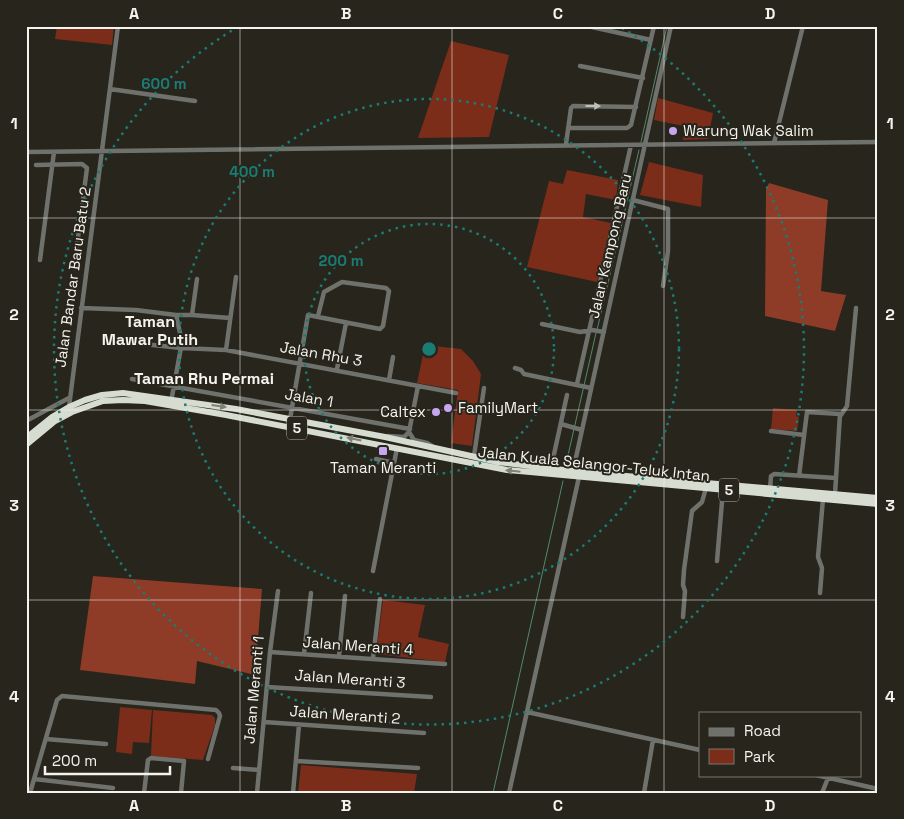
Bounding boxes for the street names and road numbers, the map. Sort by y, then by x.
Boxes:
street label: Jalan Kampong Baru [584,172,635,320]
street label: Jalan Bandar Baru Batu 2 [50,185,95,369]
street label: Jalan Rhu 3 [278,337,364,370]
street label: Jalan 1 [283,384,335,411]
road number: 5 [287,416,307,439]
street label: Jalan Kuala Selangor-Teluk Intan [477,442,711,485]
road number: 5 [719,478,739,502]
street label: Jalan Meranti 4 [302,632,414,659]
street label: Jalan Meranti 1 [239,635,268,745]
street label: Jalan Meranti 3 [294,665,406,692]
street label: Jalan Meranti 2 [289,701,401,728]

